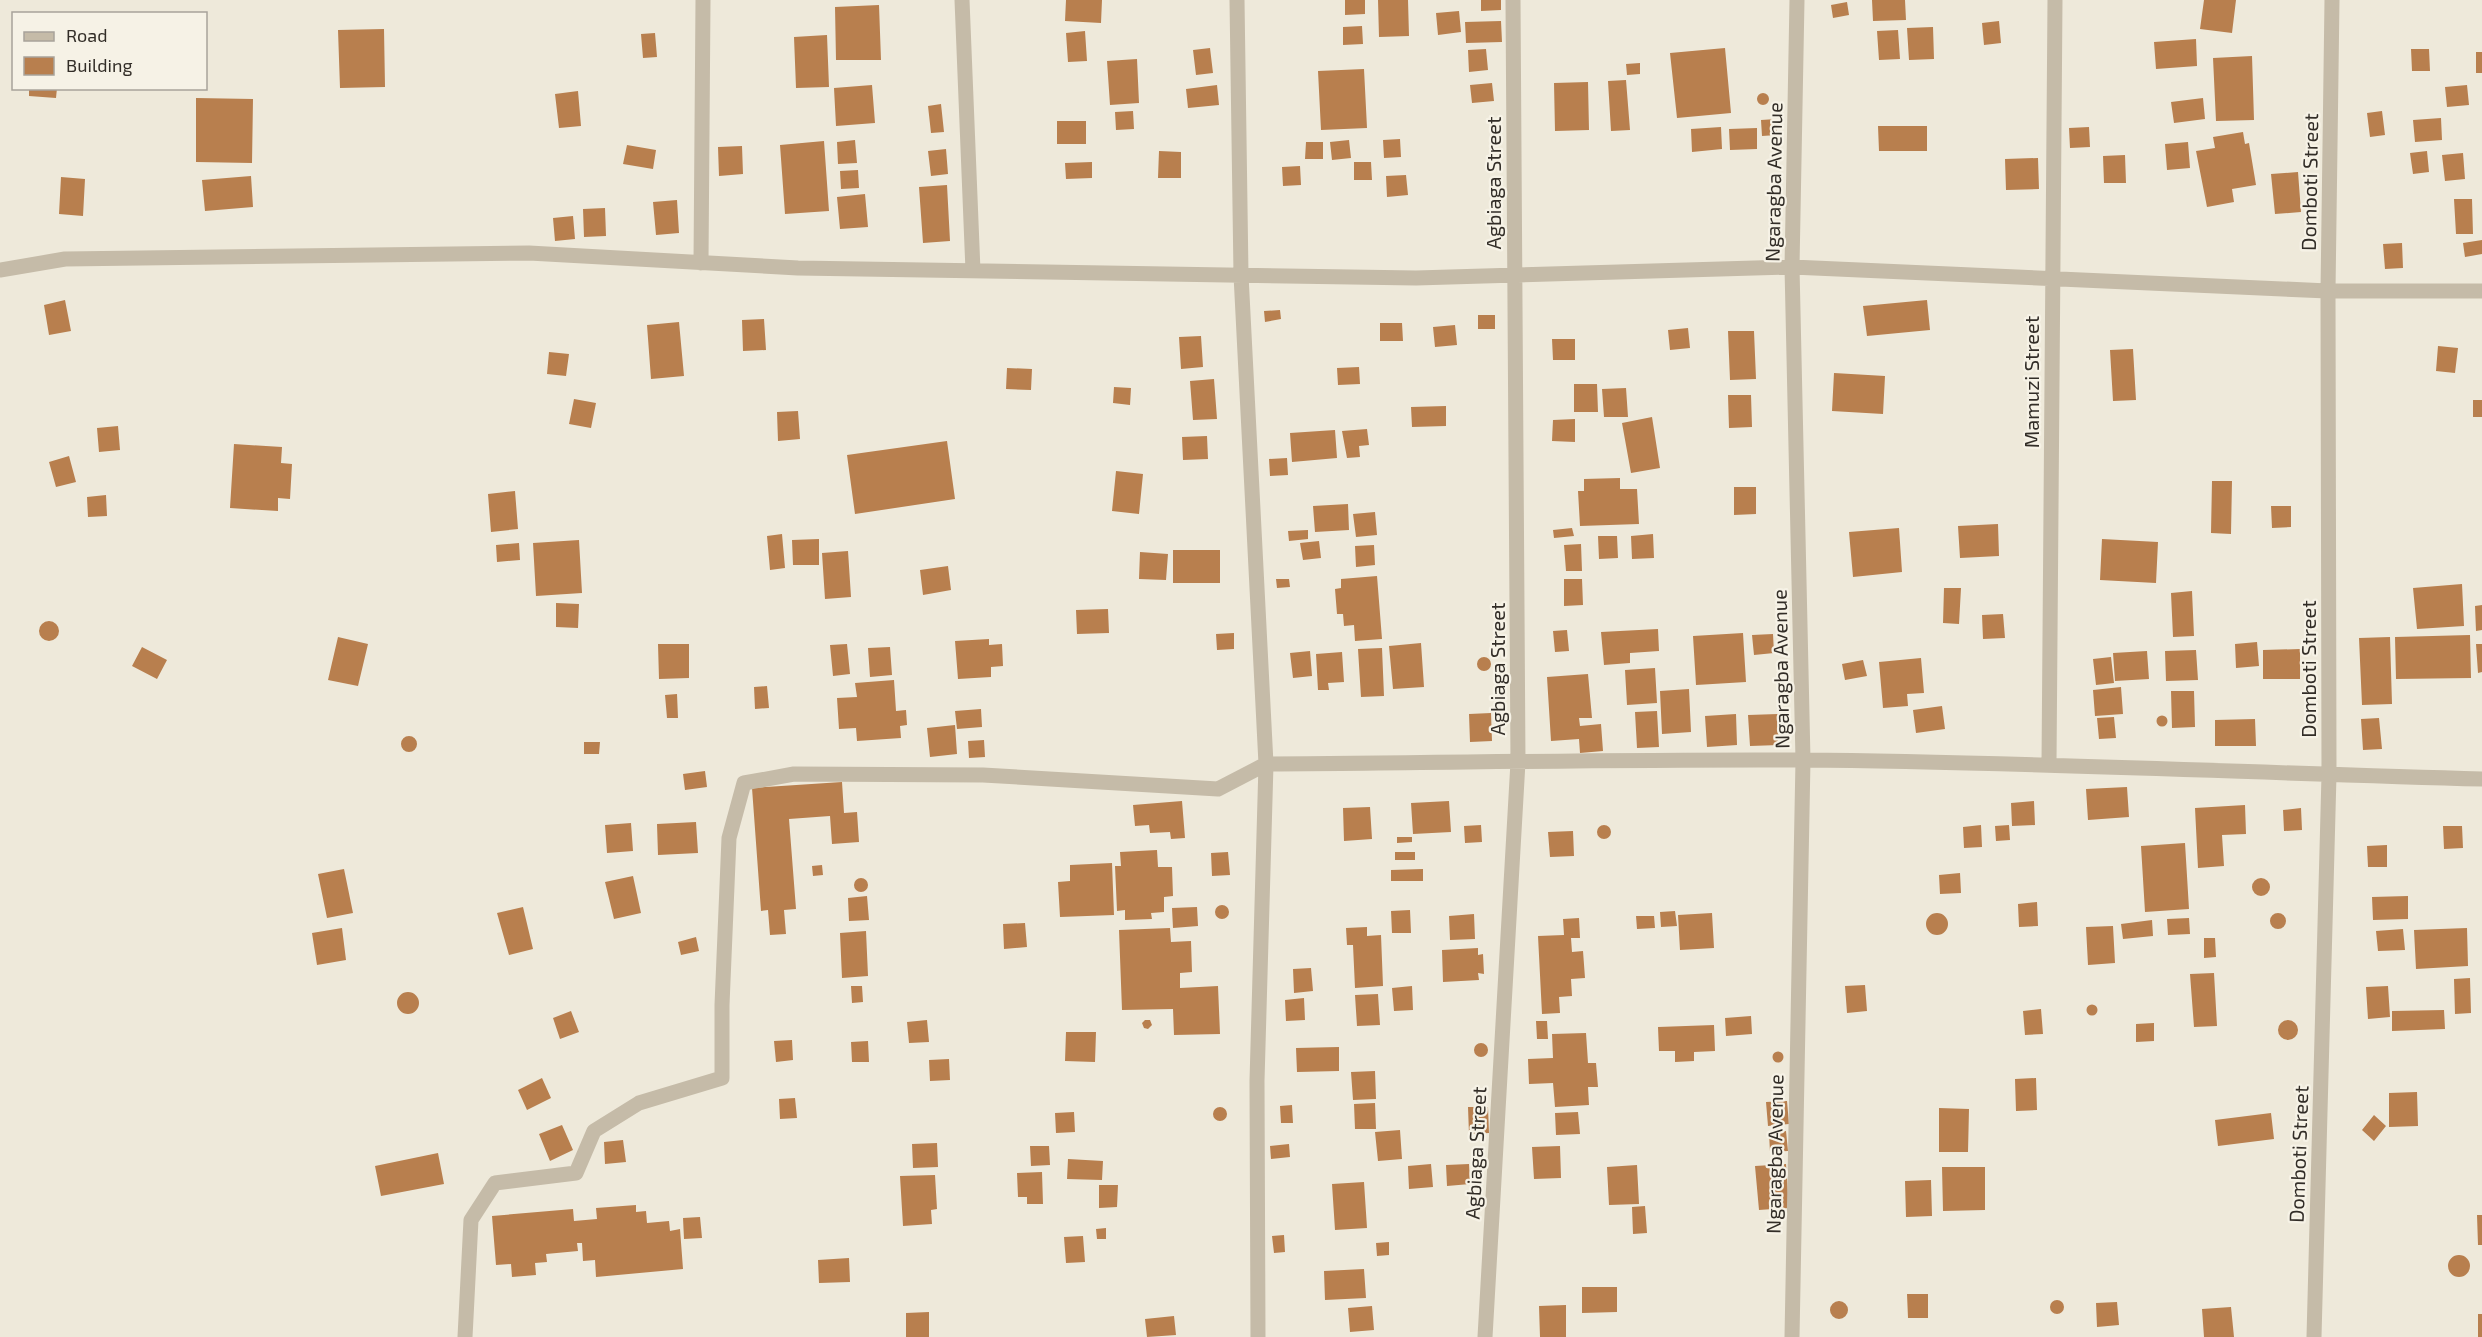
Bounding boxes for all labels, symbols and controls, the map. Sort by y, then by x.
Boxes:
legend [12,12,207,90]
text: Road [66,24,107,46]
text: Building [66,54,133,76]
street label: Ngaragba Avenue [1760,102,1786,262]
street label: Domboti Street [2296,113,2322,251]
street label: Agbiaga Street [1481,116,1505,250]
street label: Mamuzi Street [2019,315,2043,448]
street label: Ngaragba Avenue [1767,589,1793,749]
street label: Domboti Street [2296,600,2320,738]
street label: Agbiaga Street [1485,602,1509,736]
street label: Ngaragba Avenue [1761,1074,1787,1234]
street label: Domboti Street [2284,1084,2312,1223]
street label: Agbiaga Street [1460,1086,1490,1220]

